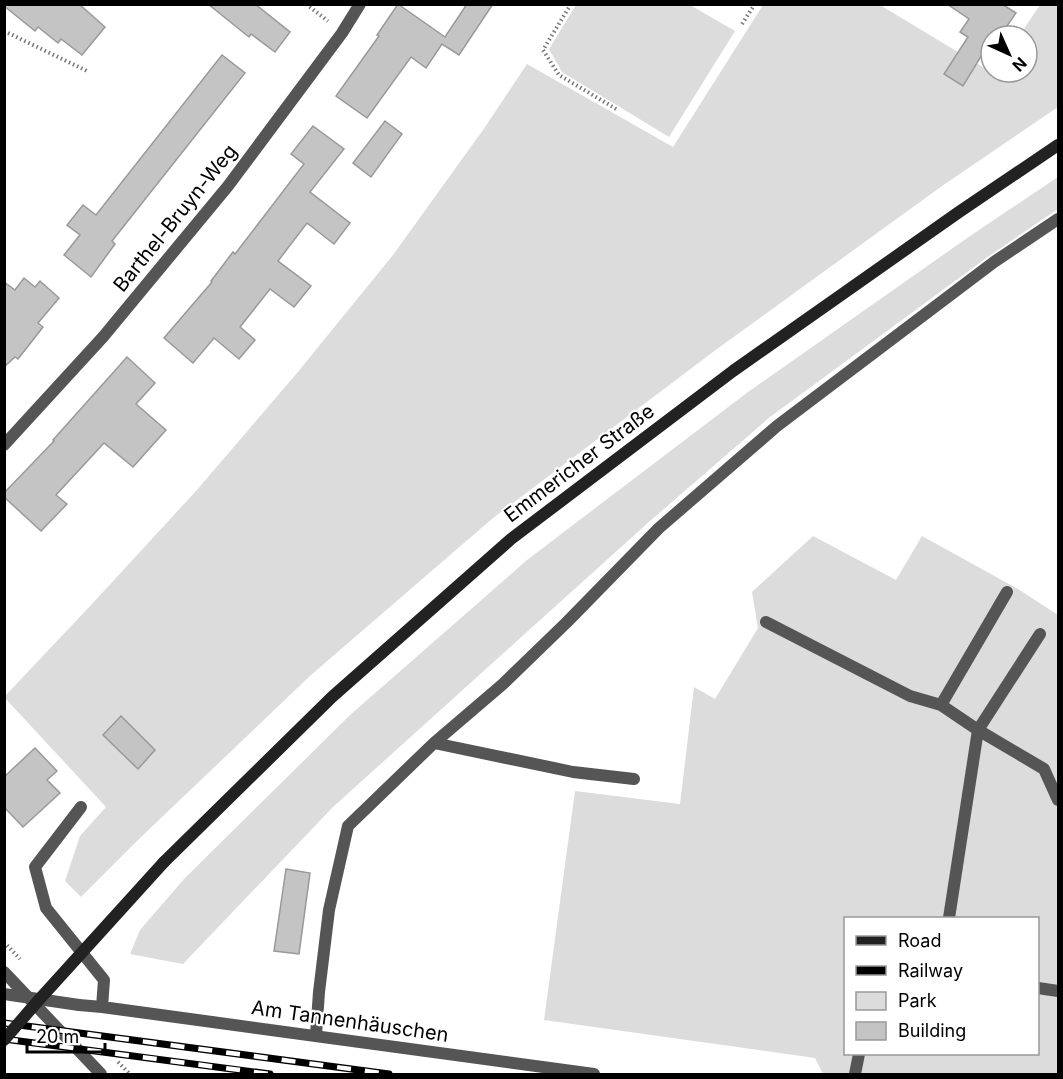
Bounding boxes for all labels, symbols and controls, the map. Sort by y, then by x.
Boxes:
north arrow [979,24,1039,84]
text: N [1008,53,1031,76]
street label: Barthel-Bruyn-Weg [108,140,242,296]
street label: Emmericher Straße [499,399,659,527]
legend [844,917,1039,1055]
text: Road [898,930,941,951]
text: Railway [898,960,963,981]
text: Park [898,990,937,1011]
street label: Am Tannenhäuschen [250,995,450,1047]
scale bar [27,1016,105,1054]
text: Building [898,1020,966,1041]
text: 20 m [36,1026,79,1047]

